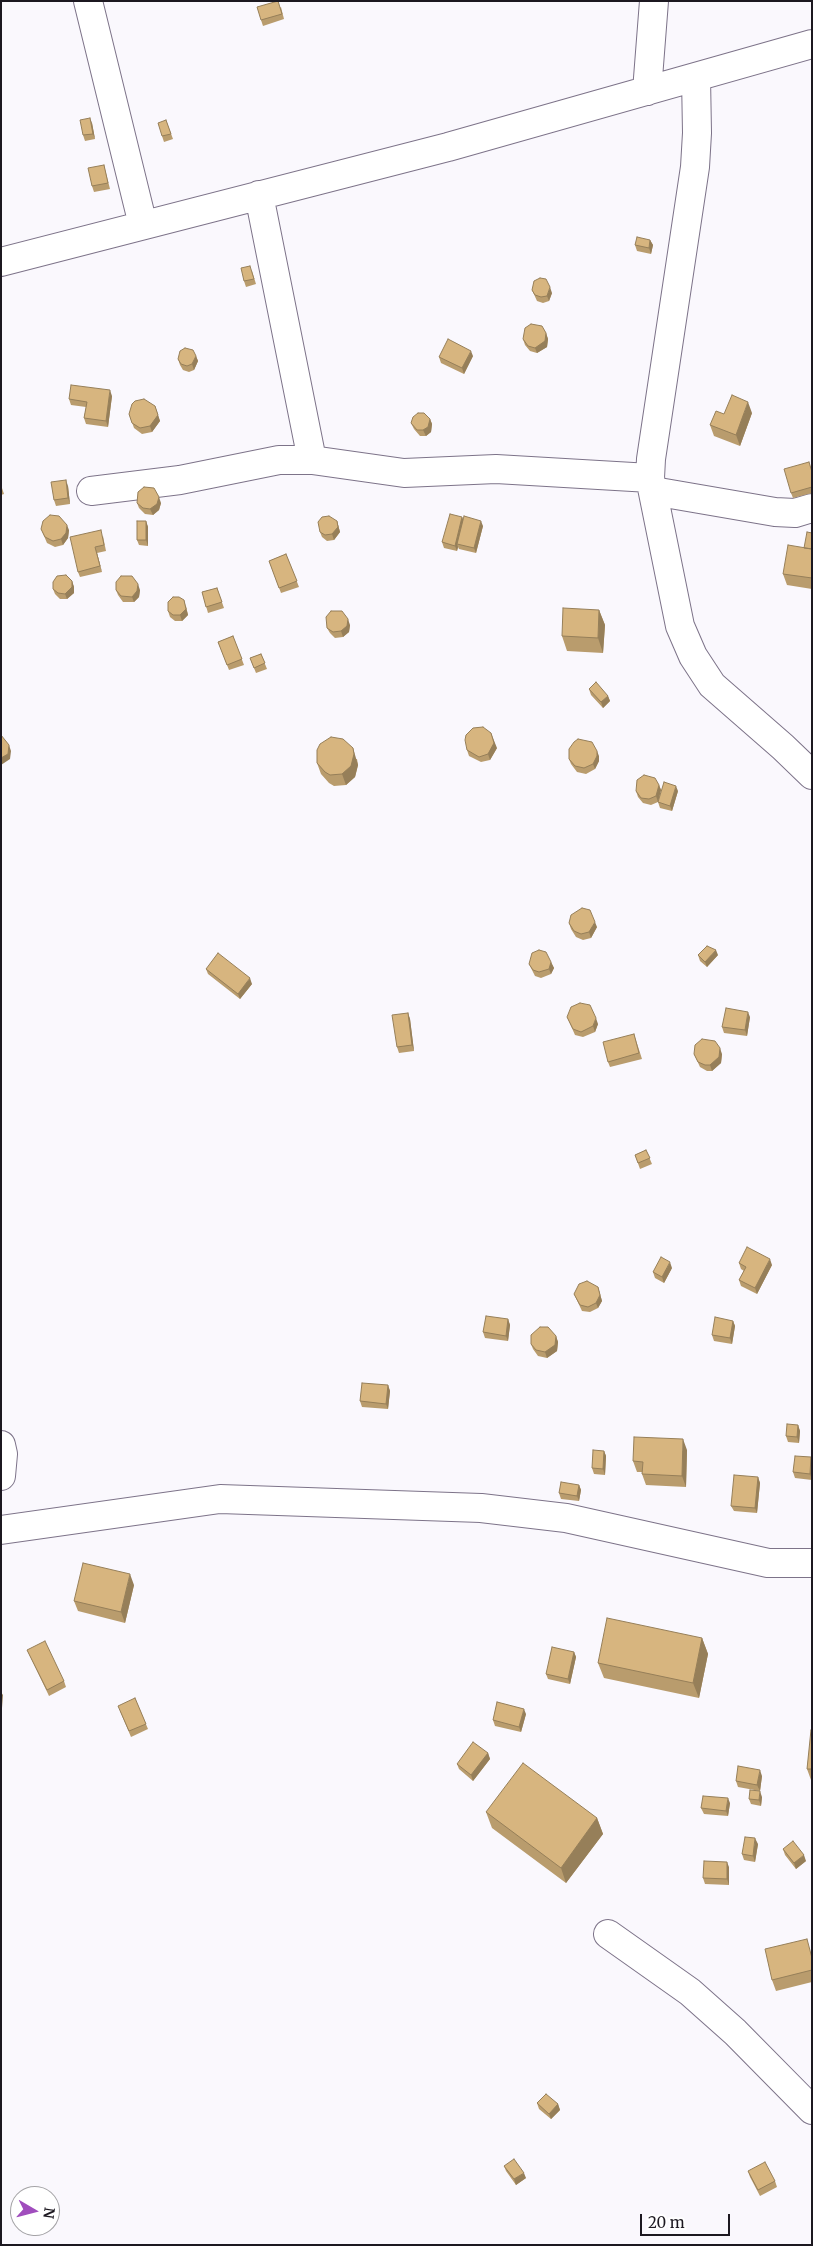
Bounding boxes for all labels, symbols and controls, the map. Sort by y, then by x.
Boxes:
north arrow [10,2186,60,2236]
scale bar [643,2204,733,2236]
text: N [39,2206,59,2220]
text: 20 m [648,2213,685,2232]

